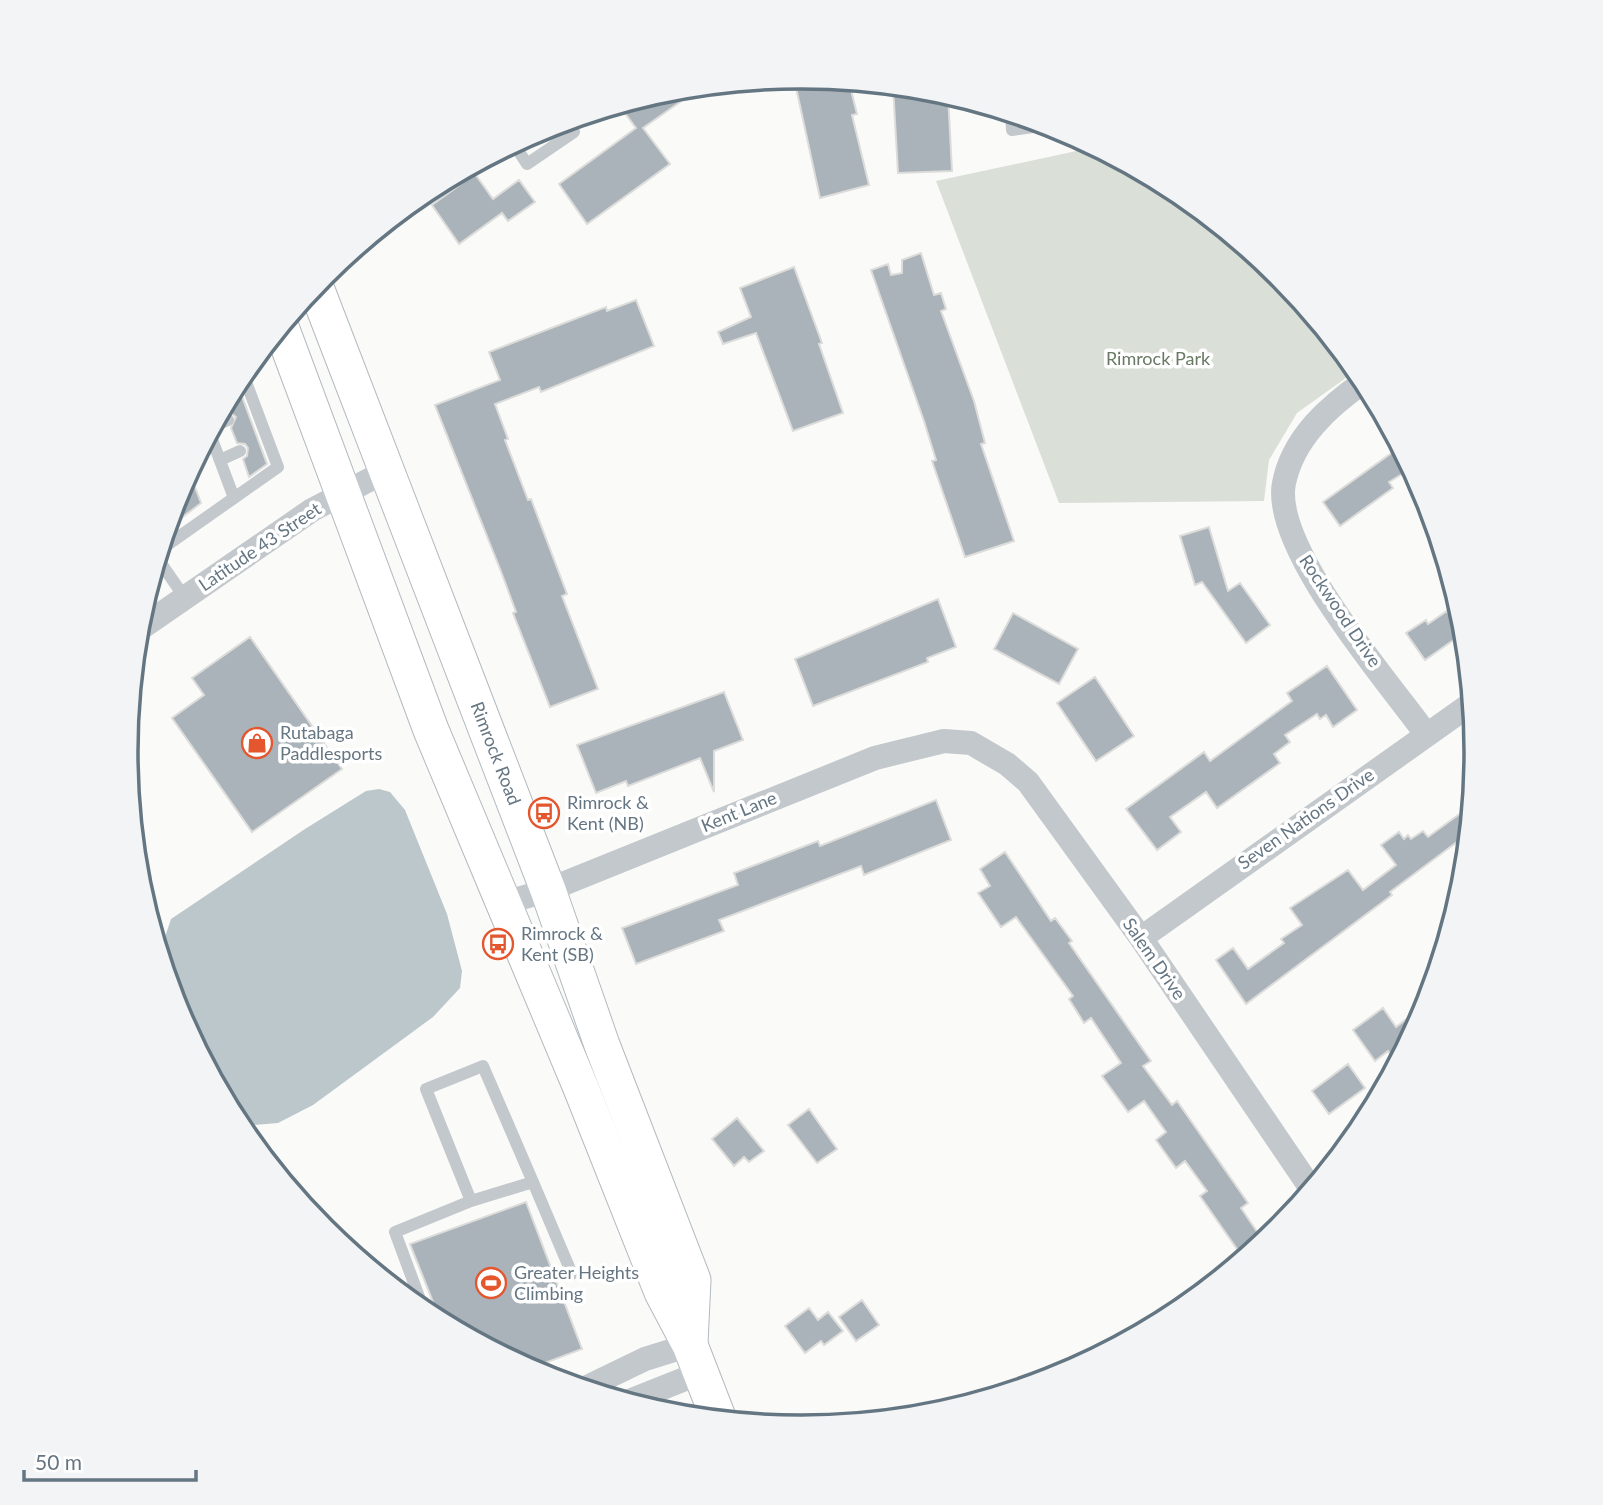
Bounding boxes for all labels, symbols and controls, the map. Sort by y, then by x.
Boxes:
park label: Rimrock Park [1106,347,1211,369]
street label: Latitude 43 Street [194,497,325,595]
street label: Rockwood Drive [1295,550,1386,671]
street label: Rimrock Road [466,698,526,808]
place label: Rutabaga Paddlesports [280,721,382,764]
shop icon: Rutabaga Paddlesports [240,726,274,760]
street label: Seven Nations Drive [1233,763,1378,873]
street label: Kent Lane [698,786,780,836]
place label: Rimrock & Kent (NB) [567,791,649,834]
bus stop icon: Rimrock & Kent (NB) [527,796,561,830]
street label: Salem Drive [1119,913,1191,1004]
place label: Rimrock & Kent (SB) [521,922,603,965]
bus stop icon: Rimrock & Kent (SB) [481,927,515,961]
place label: Greater Heights Climbing [514,1261,639,1304]
sports icon: Greater Heights Climbing [474,1266,508,1300]
scale bar [24,1438,196,1482]
text: 50 m [35,1449,82,1474]

